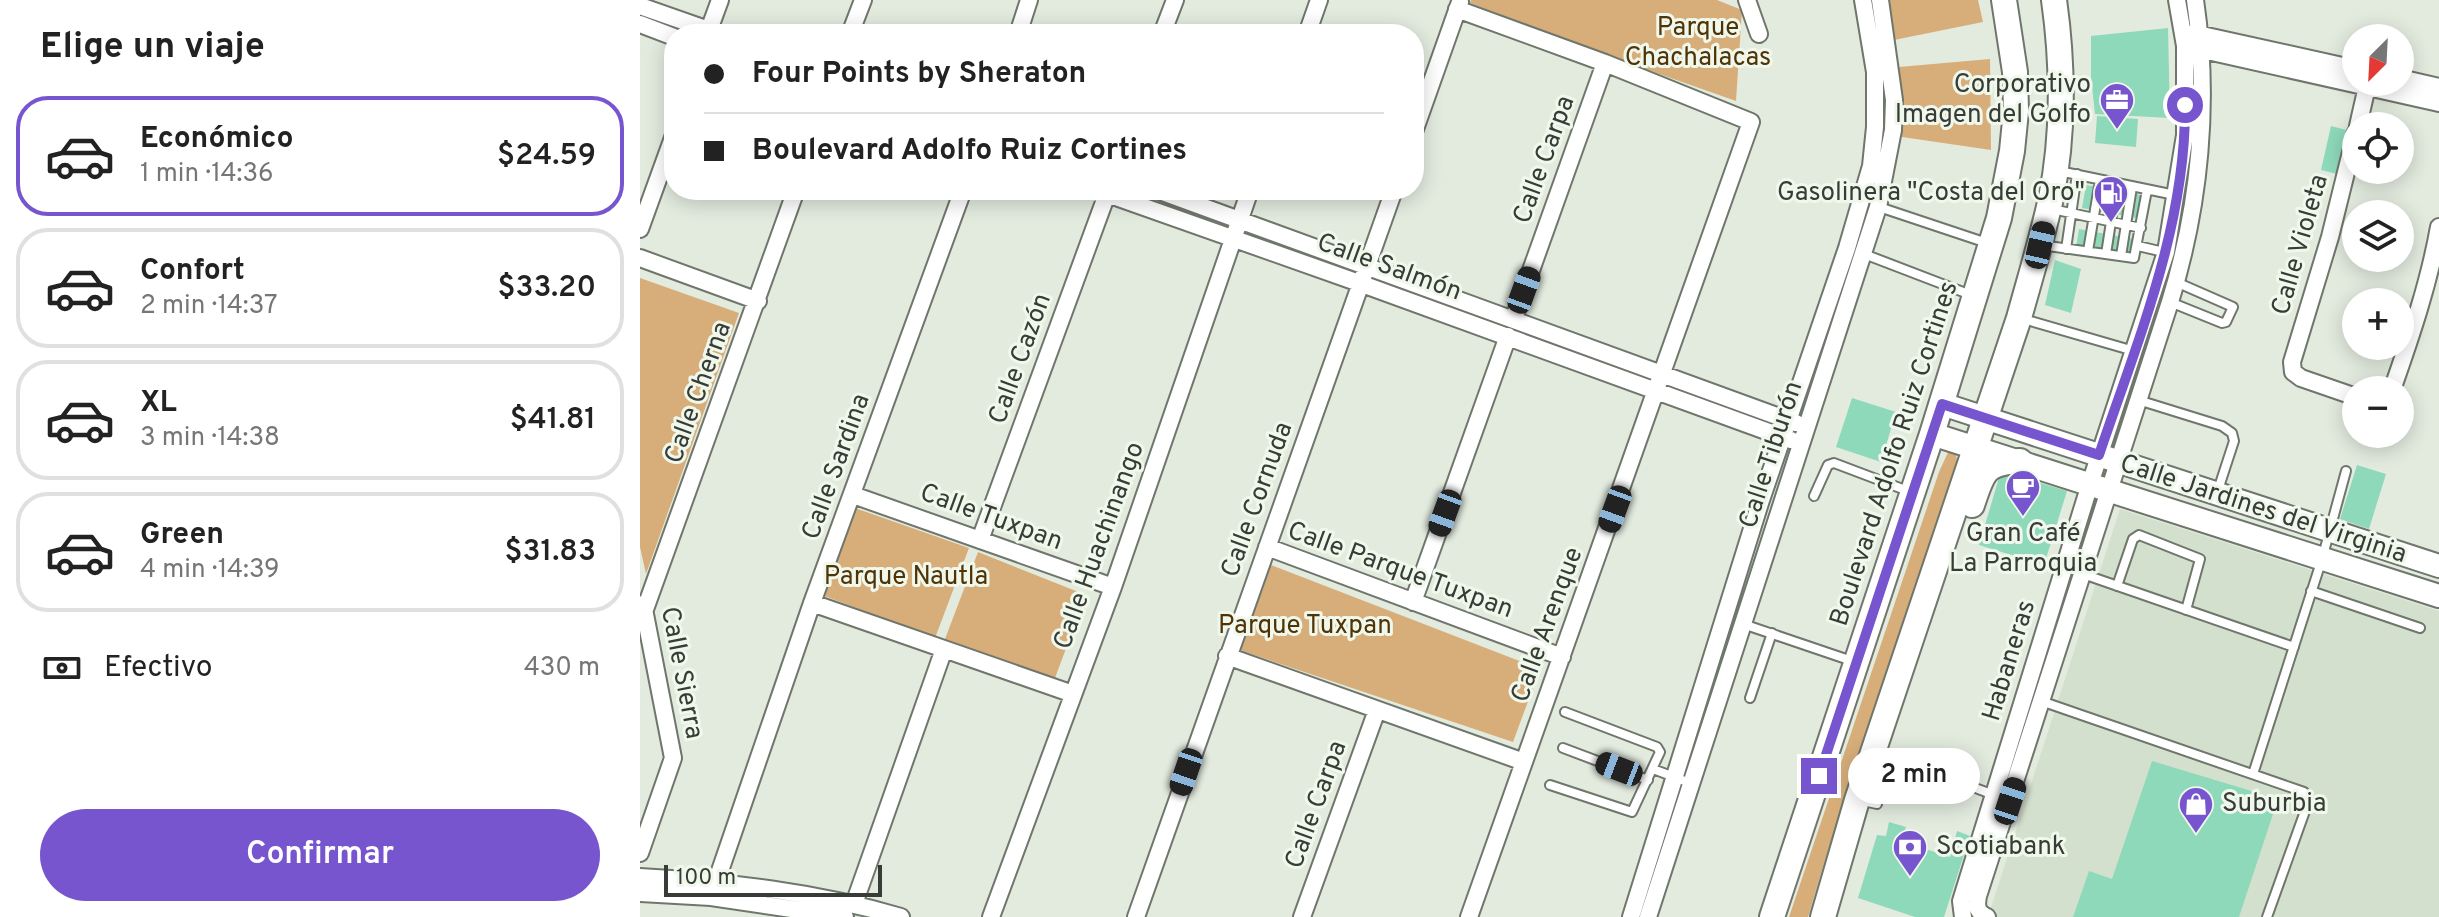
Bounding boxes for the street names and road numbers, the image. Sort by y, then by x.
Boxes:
street label: Calle Carpa [1507,92,1583,228]
street label: Calle Violeta [2265,171,2337,319]
street label: Calle Salmón [1312,227,1466,309]
street label: Boulevard Adolfo Ruiz Cortines [1824,277,1966,631]
street label: Calle Cazón [982,289,1060,429]
street label: Calle Cherna [658,317,740,469]
street label: Calle Tiburón [1733,377,1811,533]
street label: Calle Sardina [795,389,879,545]
street label: Calle Cornuda [1215,418,1301,582]
street label: Calle Huachinango [1047,438,1153,654]
street label: Calle Jardines del Virginia [2115,448,2411,572]
street label: Calle Tuxpan [915,477,1067,559]
street label: Calle Parque Tuxpan [1282,515,1518,627]
street label: Calle Arenque [1505,543,1591,707]
street label: Habaneras [1976,596,2044,726]
street label: Calle Sierra [652,604,710,742]
street label: Calle Carpa [1279,737,1355,873]

